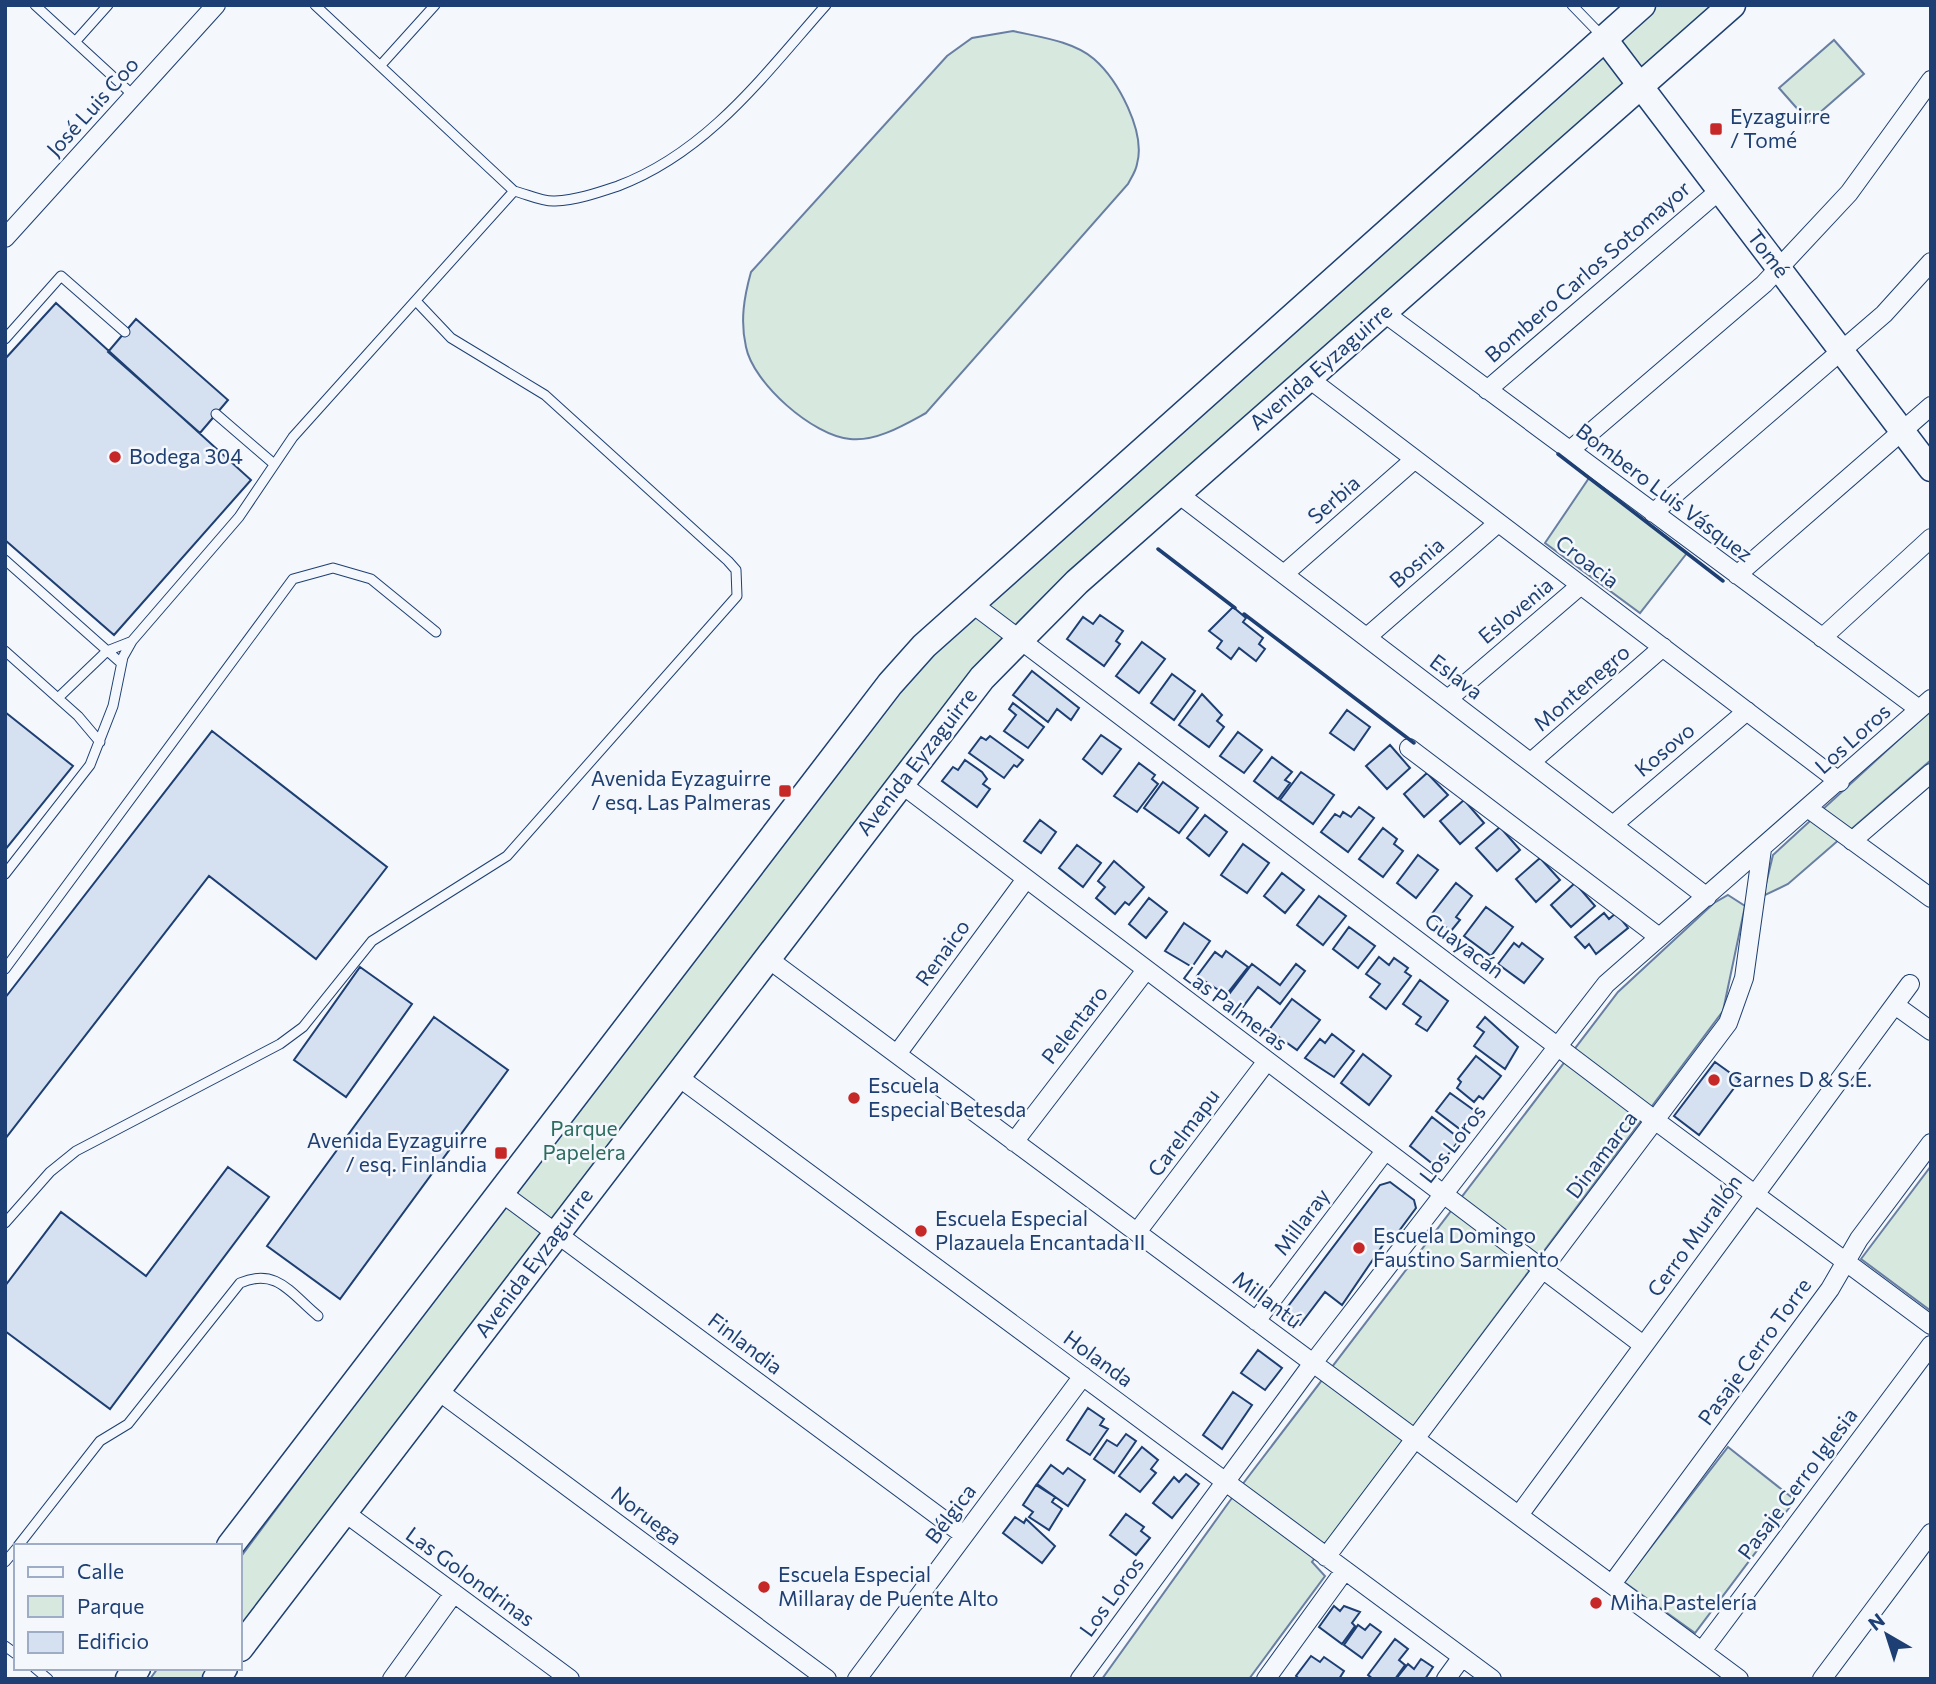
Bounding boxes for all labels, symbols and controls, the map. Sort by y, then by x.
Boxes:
street label: José Luis Coo [41,51,143,161]
place label: Eyzaguirre / Tomé [1730,103,1830,152]
marker: Eyzaguirre / Tomé [1708,121,1724,137]
street label: Bombero Carlos Sotomayor [1479,175,1695,367]
street label: Tomé [1743,224,1795,282]
street label: Avenida Eyzaguirre [1244,297,1396,434]
street label: Bombero Luis Vásquez [1572,417,1758,566]
place label: Bodega 304 [129,443,243,468]
marker: Bodega 304 [107,449,123,465]
street label: Serbia [1302,470,1364,528]
street label: Croacia [1551,529,1624,593]
street label: Bosnia [1384,531,1448,592]
street label: Eslovenia [1473,572,1557,648]
street label: Montenegro [1528,638,1634,735]
street label: Eslava [1426,648,1488,704]
street label: Avenida Eyzaguirre [851,682,981,840]
street label: Los Loros [1809,698,1895,778]
street label: Kosovo [1629,717,1699,781]
place label: Avenida Eyzaguirre / esq. Las Palmeras [591,765,771,814]
marker: Avenida Eyzaguirre / esq. Las Palmeras [777,783,793,799]
street label: Guayacán [1420,907,1509,983]
street label: Renaico [909,914,974,990]
street label: Las Palmeras [1179,960,1293,1055]
street label: Pelentaro [1035,980,1112,1068]
place label: Carnes D & S.E. [1728,1066,1872,1091]
place label: Escuela Especial Betesda [868,1072,1026,1121]
marker: Carnes D & S.E. [1706,1072,1722,1088]
street label: Carelmapu [1142,1083,1224,1181]
marker: Escuela Especial Betesda [846,1090,862,1106]
street label: Los Loros [1414,1099,1490,1187]
street label: Dinamarca [1560,1106,1642,1203]
park label: Parque Papelera [542,1115,626,1164]
place label: Avenida Eyzaguirre / esq. Finlandia [307,1127,487,1176]
marker: Avenida Eyzaguirre / esq. Finlandia [493,1145,509,1161]
street label: Cerro Murallón [1641,1169,1746,1301]
street label: Avenida Eyzaguirre [469,1183,597,1342]
street label: Millaray [1268,1183,1334,1259]
place label: Escuela Especial Plazauela Encantada II [935,1205,1145,1254]
place label: Escuela Domingo Faustino Sarmiento [1373,1222,1559,1271]
marker: Escuela Especial Plazauela Encantada II [913,1223,929,1239]
marker: Escuela Domingo Faustino Sarmiento [1351,1240,1367,1256]
street label: Millantú [1229,1265,1307,1333]
street label: Pasaje Cerro Torre [1692,1273,1815,1429]
street label: Finlandia [704,1307,788,1379]
street label: Holanda [1059,1324,1138,1391]
street label: Pasaje Cerro Iglesia [1732,1402,1862,1564]
street label: Bélgica [919,1478,980,1548]
street label: Noruega [607,1480,687,1549]
street label: Las Golondrinas [402,1521,540,1631]
legend [14,1544,242,1670]
street label: Los Loros [1074,1551,1148,1641]
text: Calle [77,1558,124,1583]
place label: Escuela Especial Millaray de Puente Alto [778,1561,999,1610]
marker: Escuela Especial Millaray de Puente Alto [756,1579,772,1595]
place label: Miha Pastelería [1610,1589,1757,1614]
text: Parque [77,1593,144,1618]
marker: Miha Pastelería [1588,1595,1604,1611]
north arrow [1852,1600,1922,1670]
text: N [1863,1608,1889,1635]
text: Edificio [77,1628,149,1653]

